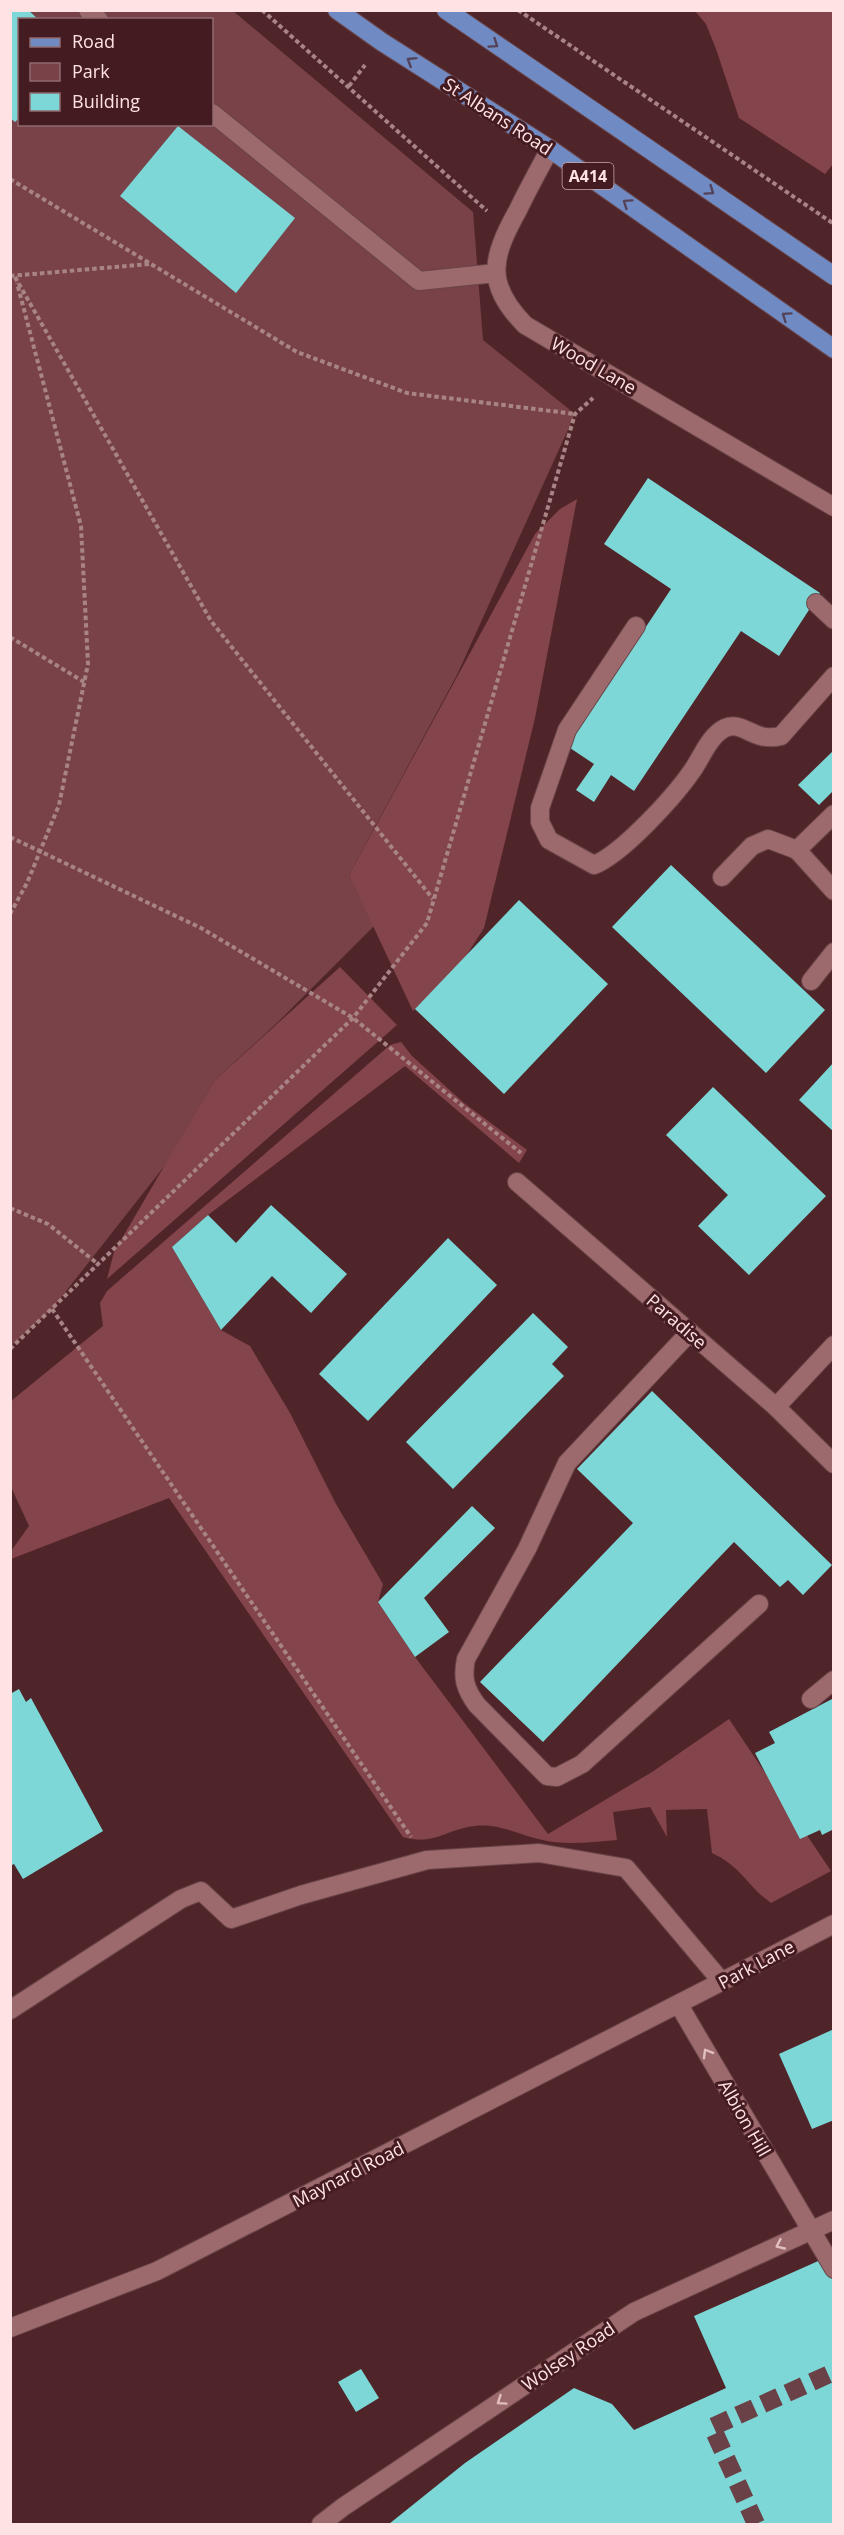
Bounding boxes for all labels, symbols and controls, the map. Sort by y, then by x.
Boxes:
legend [18,18,213,126]
text: Road [72,29,115,53]
one-way arrow [488,37,499,48]
one-way arrow [407,57,418,68]
text: Park [72,59,110,83]
street label: St Albans Road [439,72,557,160]
text: Building [72,89,140,113]
road number: A414 [562,163,614,189]
one-way arrow [703,184,714,195]
one-way arrow [622,199,633,210]
one-way arrow [781,312,792,323]
street label: Wood Lane [547,331,641,399]
street label: Paradise [642,1288,712,1354]
street label: Park Lane [714,1934,798,1994]
one-way arrow [703,2049,714,2059]
street label: Albion Hill [713,2075,777,2161]
street label: Maynard Road [288,2136,408,2212]
one-way arrow [776,2237,787,2249]
street label: Wolsey Road [517,2316,619,2396]
one-way arrow [497,2394,508,2405]

